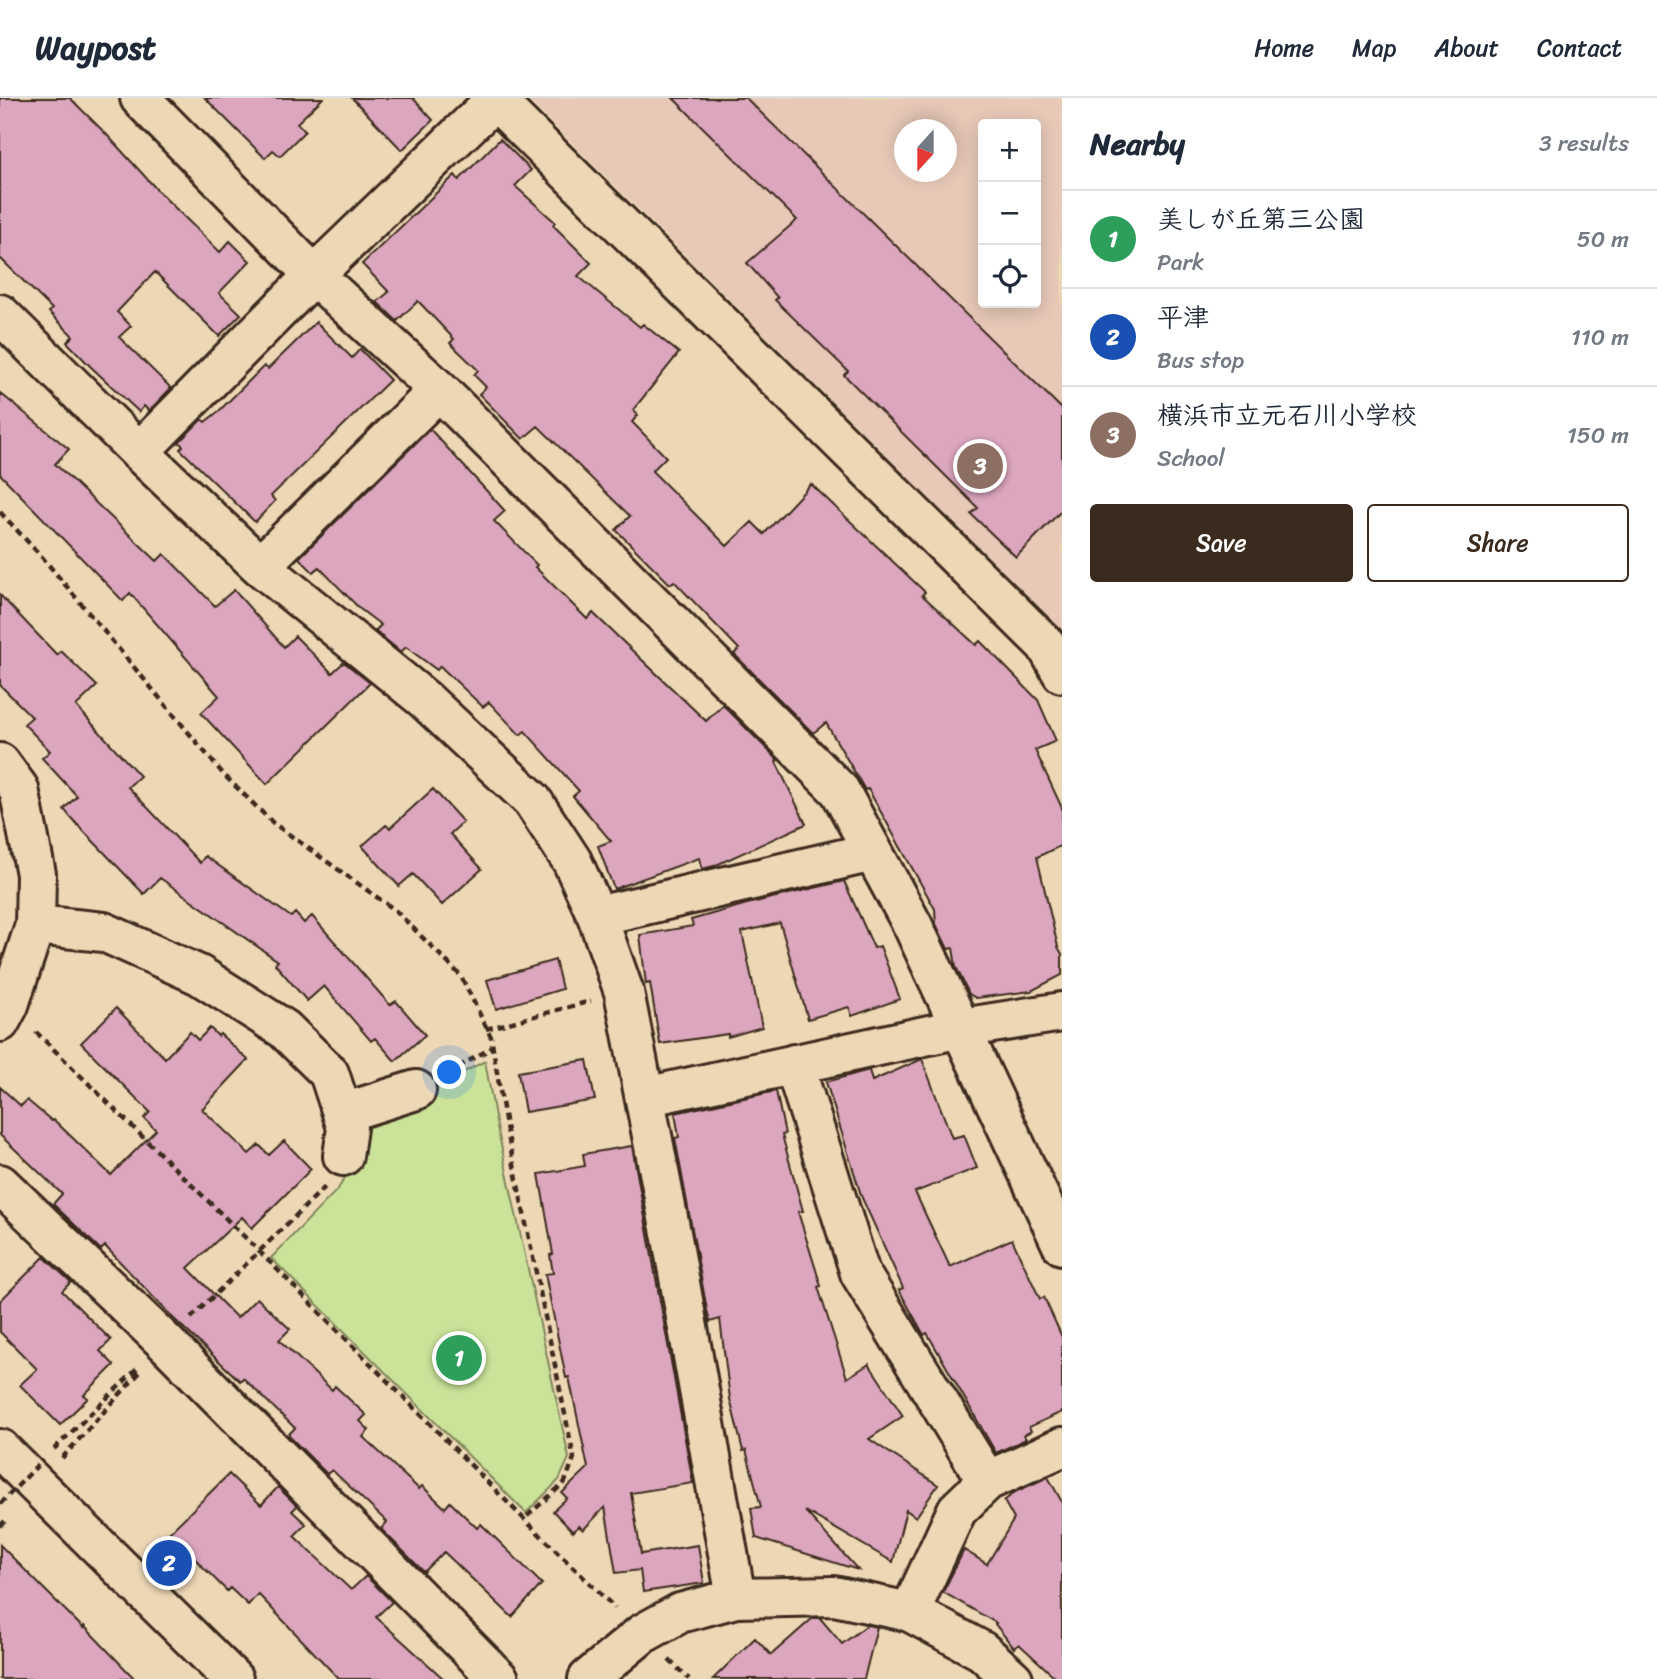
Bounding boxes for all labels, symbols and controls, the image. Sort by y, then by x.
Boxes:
text: Waypost [35,19,156,77]
text: Home [1254,27,1314,69]
text: Map [1352,27,1396,69]
text: About [1434,27,1499,69]
text: Contact [1537,27,1622,69]
text: Nearby [1090,117,1185,171]
north arrow [894,119,957,182]
map controls [978,119,1041,308]
button: + [978,119,1041,182]
text: 3 results [1539,123,1629,164]
button: − [978,182,1041,245]
text: 美しが丘第三公園 [1157,196,1365,242]
text: 1 [1108,219,1118,260]
text: 50 m [1577,219,1629,260]
text: Park [1157,242,1204,283]
button: locate [978,245,1041,308]
text: 平津 [1157,294,1209,340]
text: 2 [1106,317,1120,358]
text: 110 m [1571,317,1629,358]
text: Bus stop [1157,340,1244,381]
text: 横浜市立元石川小学校 [1157,392,1417,438]
text: 3 [1107,415,1119,456]
text: 150 m [1567,415,1629,456]
text: School [1157,438,1225,479]
pin: 3 [957,440,1003,492]
button: Save [1090,504,1353,582]
button: Share [1367,504,1629,582]
your location [432,1055,466,1089]
pin: 1 [436,1332,482,1384]
pin: 2 [146,1537,192,1589]

